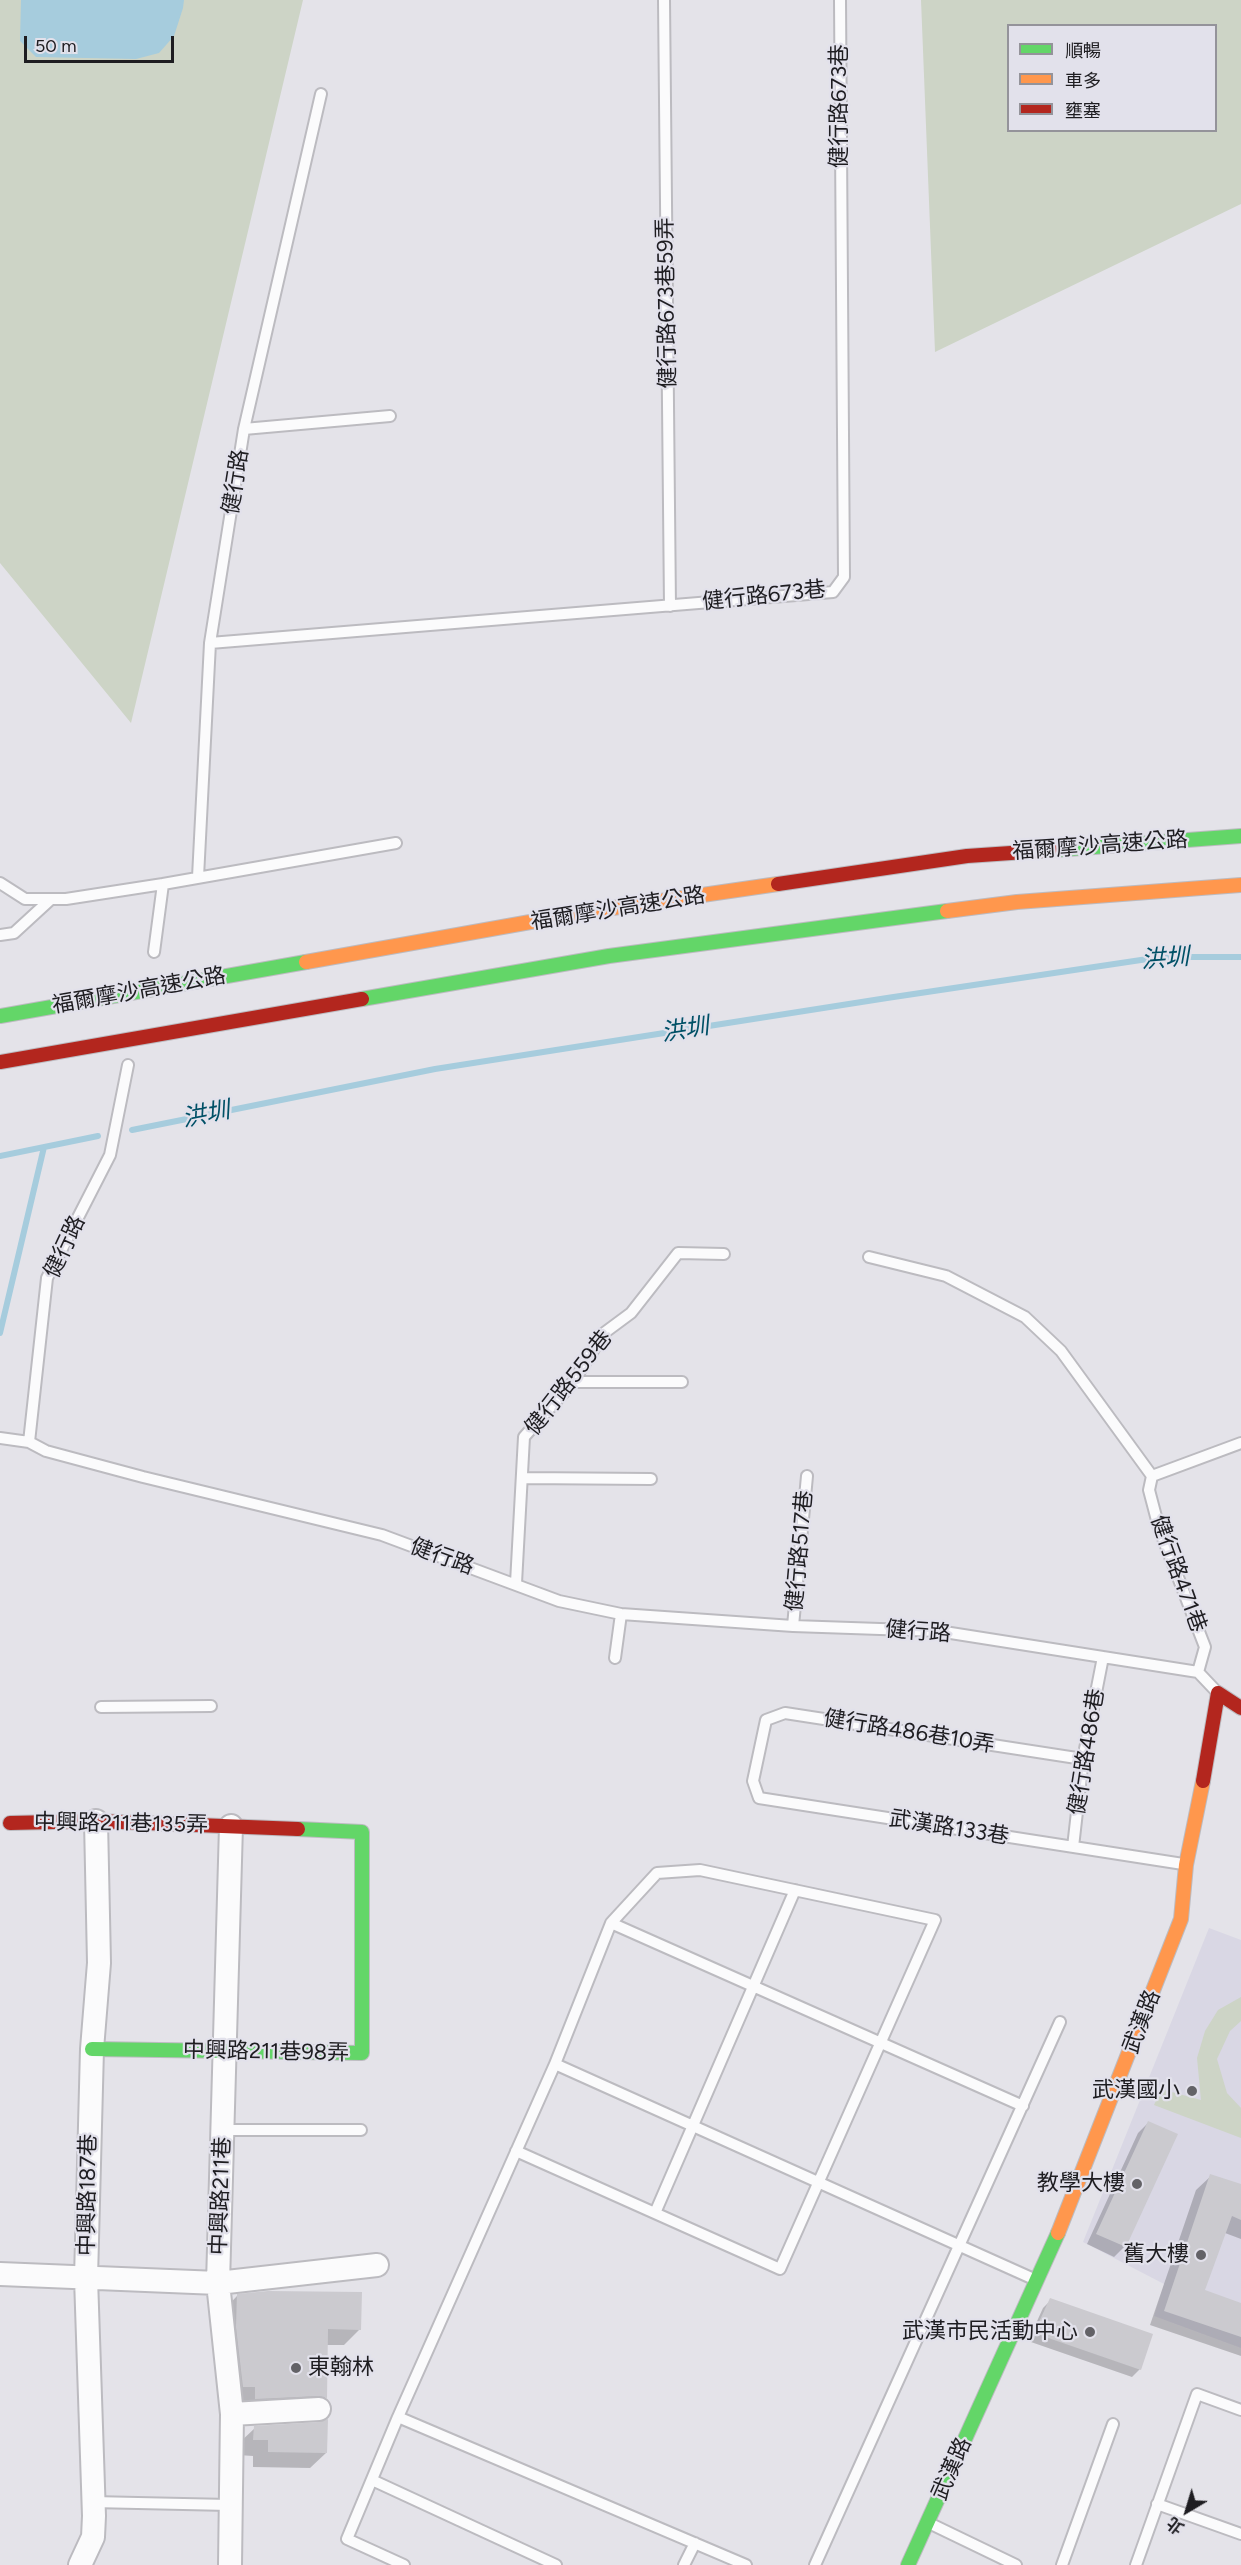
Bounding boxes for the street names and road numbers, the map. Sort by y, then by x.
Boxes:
street label: 健行路673巷 [827,44,853,168]
street label: 健行路673巷59弄 [652,217,682,389]
street label: 健行路 [218,447,254,517]
street label: 健行路673巷 [701,576,827,616]
street label: 福爾摩沙高速公路 [1011,827,1189,865]
street label: 福爾摩沙高速公路 [529,882,707,936]
street label: 福爾摩沙高速公路 [50,963,228,1019]
street label: 健行路 [39,1212,91,1282]
street label: 健行路559巷 [520,1325,618,1441]
street label: 健行路517巷 [782,1489,818,1613]
street label: 健行路471巷 [1145,1512,1211,1636]
street label: 健行路 [406,1533,478,1581]
street label: 健行路 [884,1617,952,1647]
street label: 健行路486巷 [1064,1687,1110,1817]
street label: 健行路486巷10弄 [822,1705,996,1759]
street label: 武漢路133巷 [887,1805,1011,1851]
street label: 中興路211巷135弄 [34,1809,208,1839]
street label: 武漢路 [1118,1986,1166,2058]
street label: 中興路211巷98弄 [183,2037,349,2067]
street label: 中興路187巷 [74,2134,102,2256]
street label: 中興路211巷 [206,2136,236,2256]
street label: 武漢路 [927,2433,977,2505]

